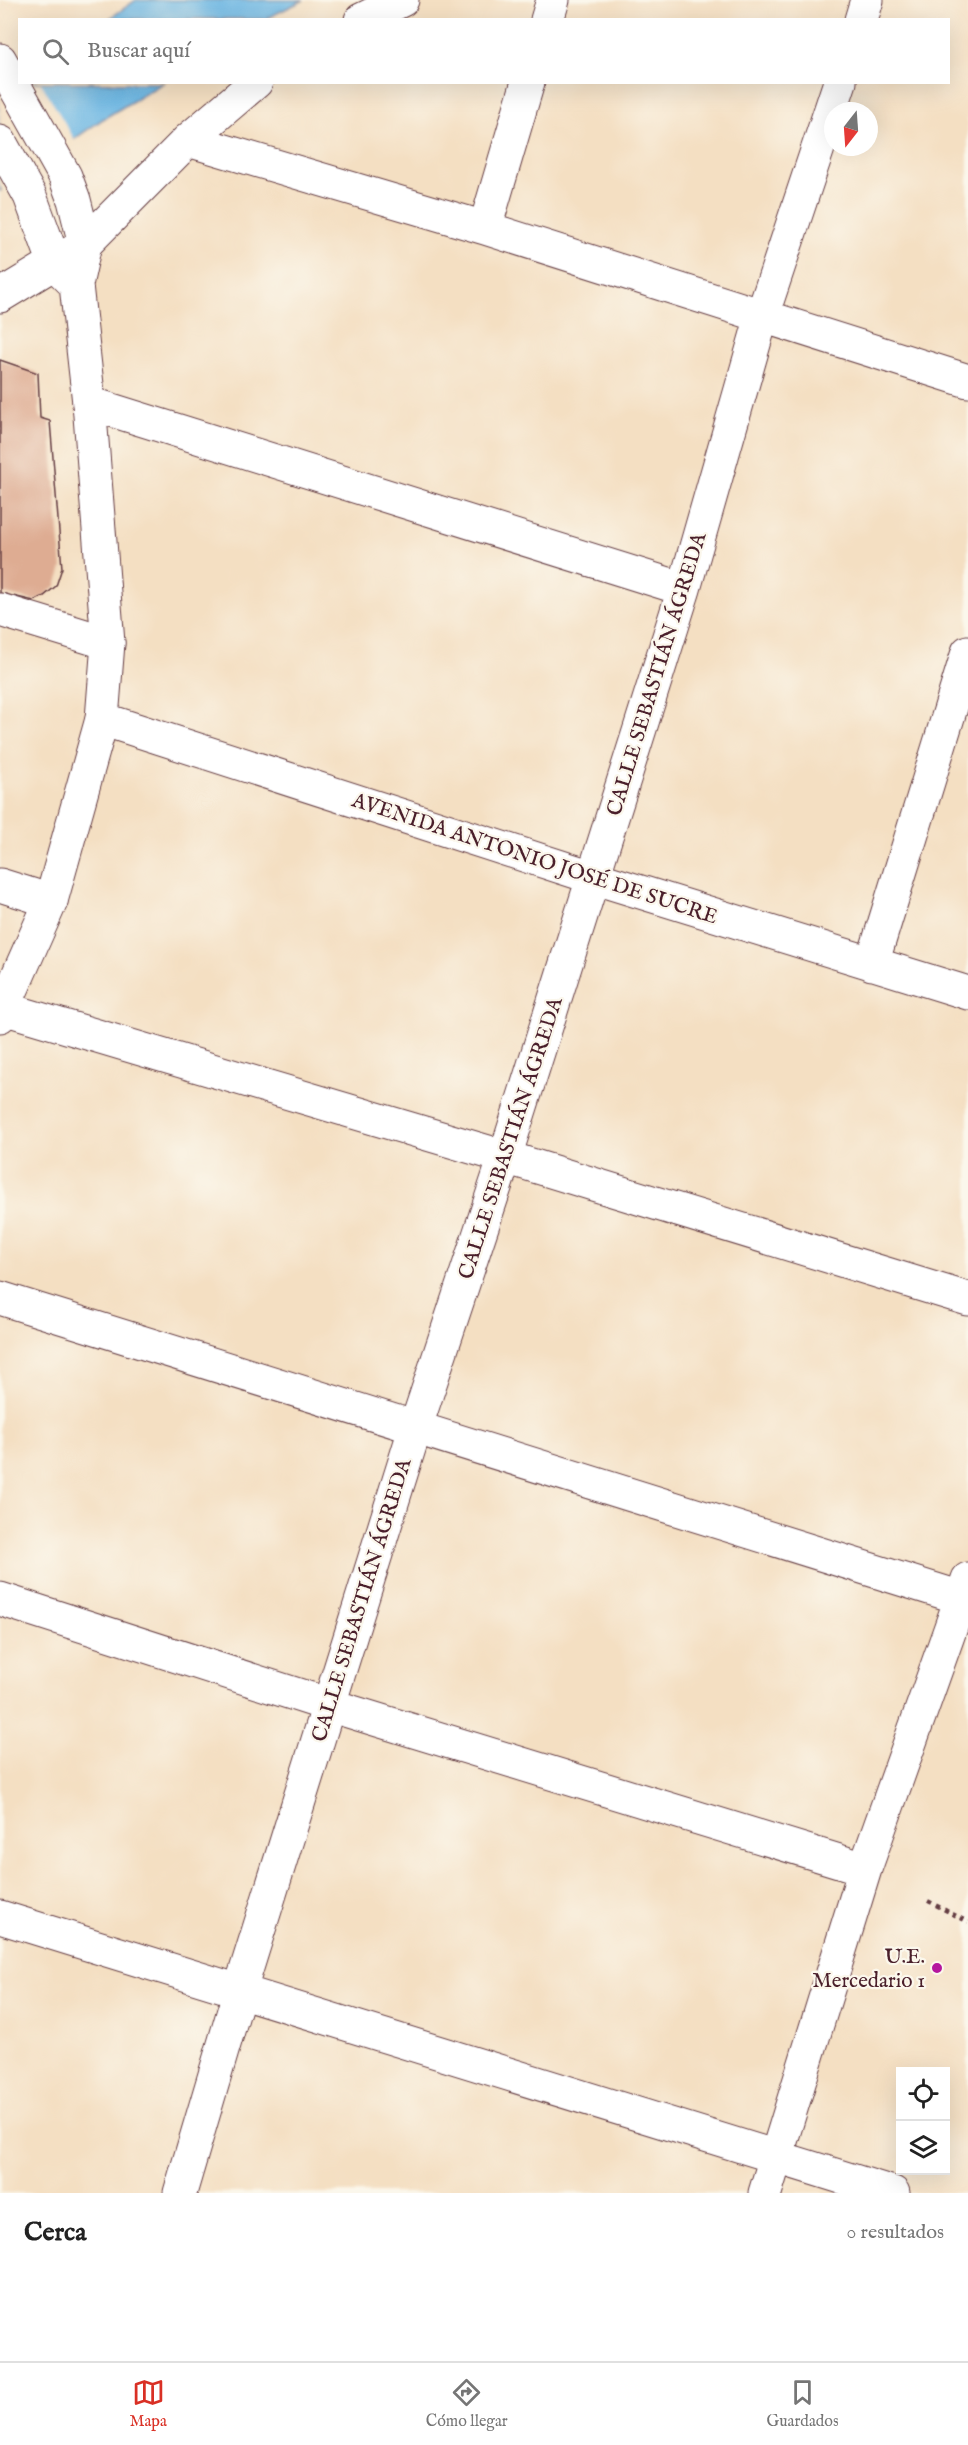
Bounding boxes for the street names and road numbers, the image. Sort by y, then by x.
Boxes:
street label: CALLE SEBASTIÁN ÁGREDA [600,528,714,819]
street label: AVENIDA ANTONIO JOSÉ DE SUCRE [347,786,721,931]
street label: CALLE SEBASTIÁN ÁGREDA [452,993,570,1283]
street label: CALLE SEBASTIÁN ÁGREDA [305,1454,419,1745]

